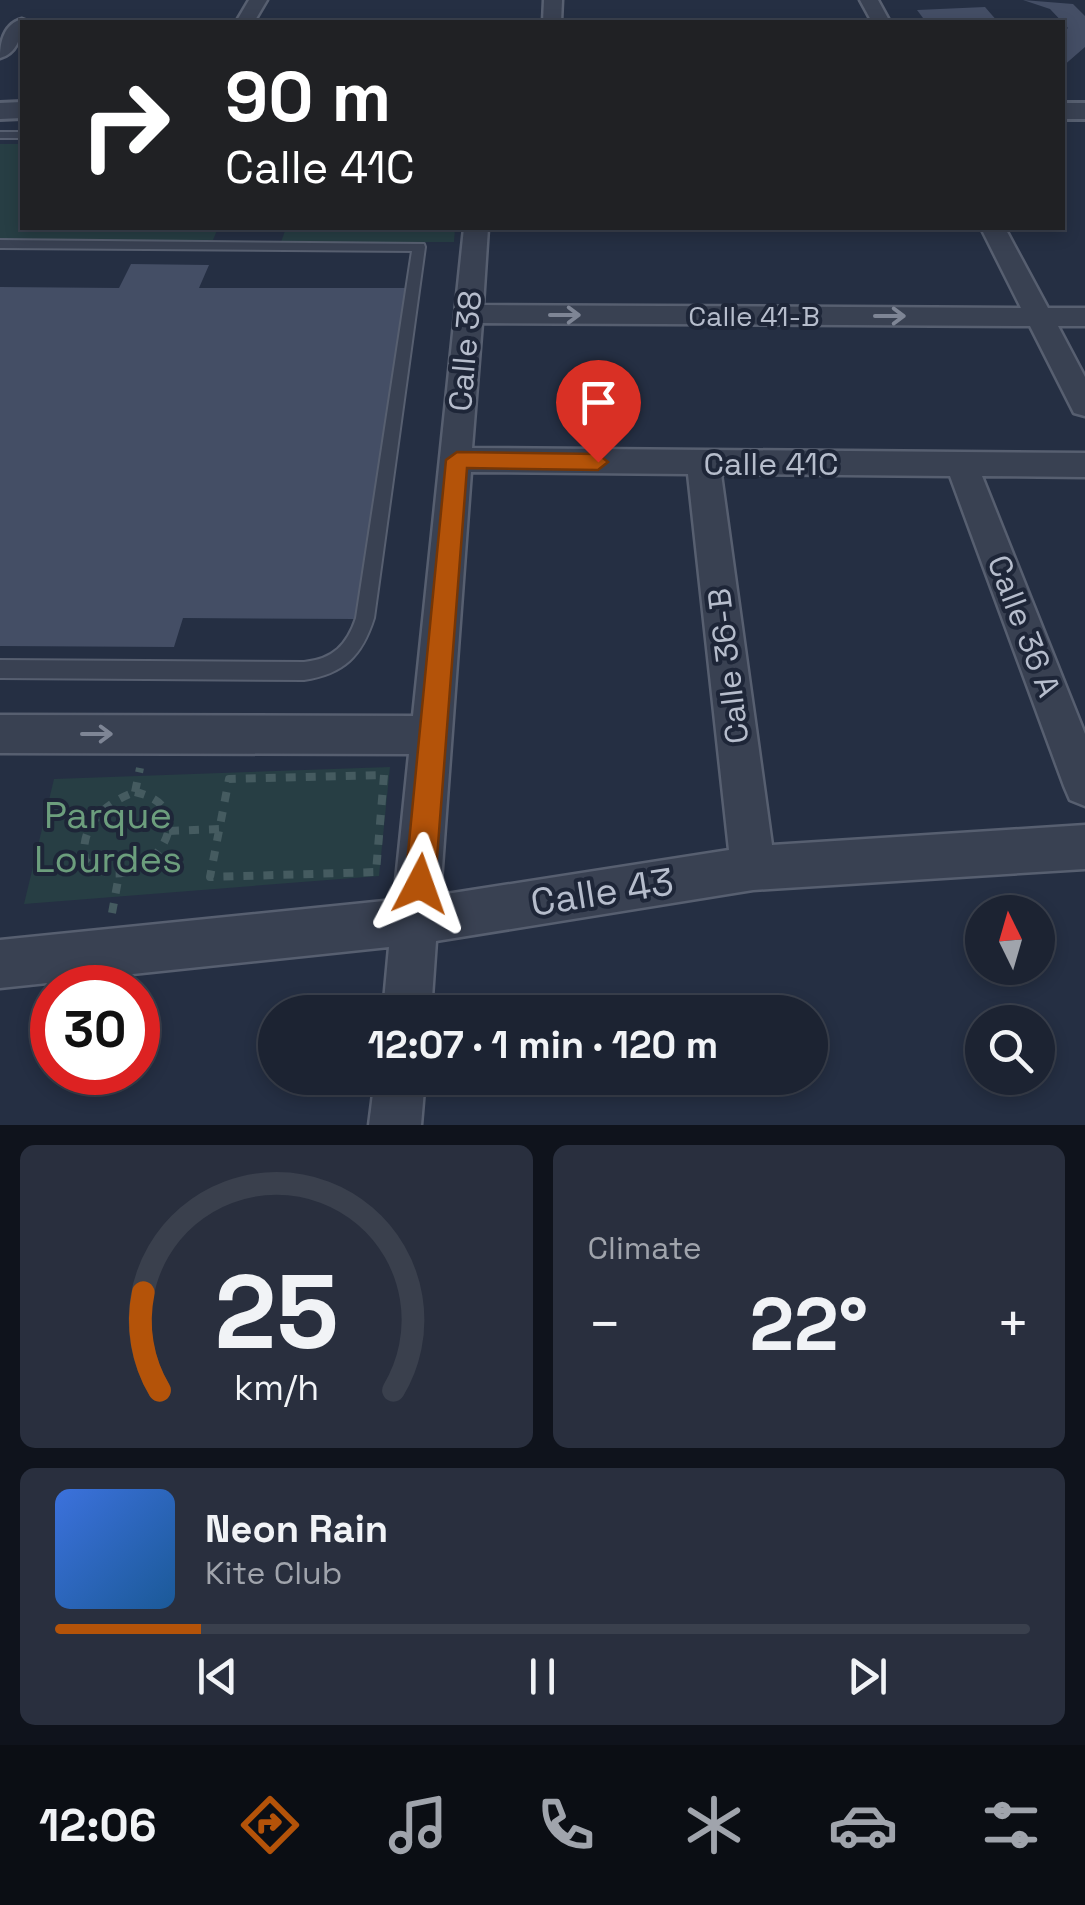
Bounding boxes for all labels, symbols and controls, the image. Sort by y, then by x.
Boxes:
text: 90 m [225,52,391,141]
icon: right [60,60,190,190]
text: Calle 41C [225,139,415,196]
street label: Calle 38 [440,289,490,413]
street label: Calle 41-B [688,298,820,334]
one-way arrow [548,306,581,324]
one-way arrow [874,306,906,326]
pin [556,360,641,463]
icon: arrive [571,375,626,430]
street label: Calle 41C [704,444,838,484]
street label: Calle 36 A [979,549,1069,703]
street label: Calle 36-B [699,586,757,746]
one-way arrow [80,724,113,744]
park label: Parque Lourdes [34,791,182,883]
position arrow [368,832,472,936]
street label: Calle 43 [527,857,677,927]
north arrow [965,895,1055,985]
map controls [965,895,1055,1095]
speed limit sign: 30 [30,965,160,1095]
button: search [965,1005,1055,1095]
text: 12:07 · 1 min · 120 m [368,1021,718,1069]
text: Climate [588,1228,702,1268]
text: 25 [214,1246,338,1378]
text: 22° [749,1276,868,1372]
text: − [588,1289,622,1359]
text: + [996,1289,1030,1359]
text: km/h [234,1365,319,1410]
text: Neon Rain [205,1505,388,1553]
text: Kite Club [205,1553,342,1593]
icon: previous [190,1649,245,1704]
icon: pause [515,1649,570,1704]
icon: next [840,1649,895,1704]
icon: directions [235,1790,305,1860]
icon: music [383,1790,453,1860]
icon: phone [531,1790,601,1860]
icon: climate [679,1790,749,1860]
icon: car [828,1790,898,1860]
icon: filters [976,1790,1046,1860]
text: 12:06 [39,1797,157,1854]

